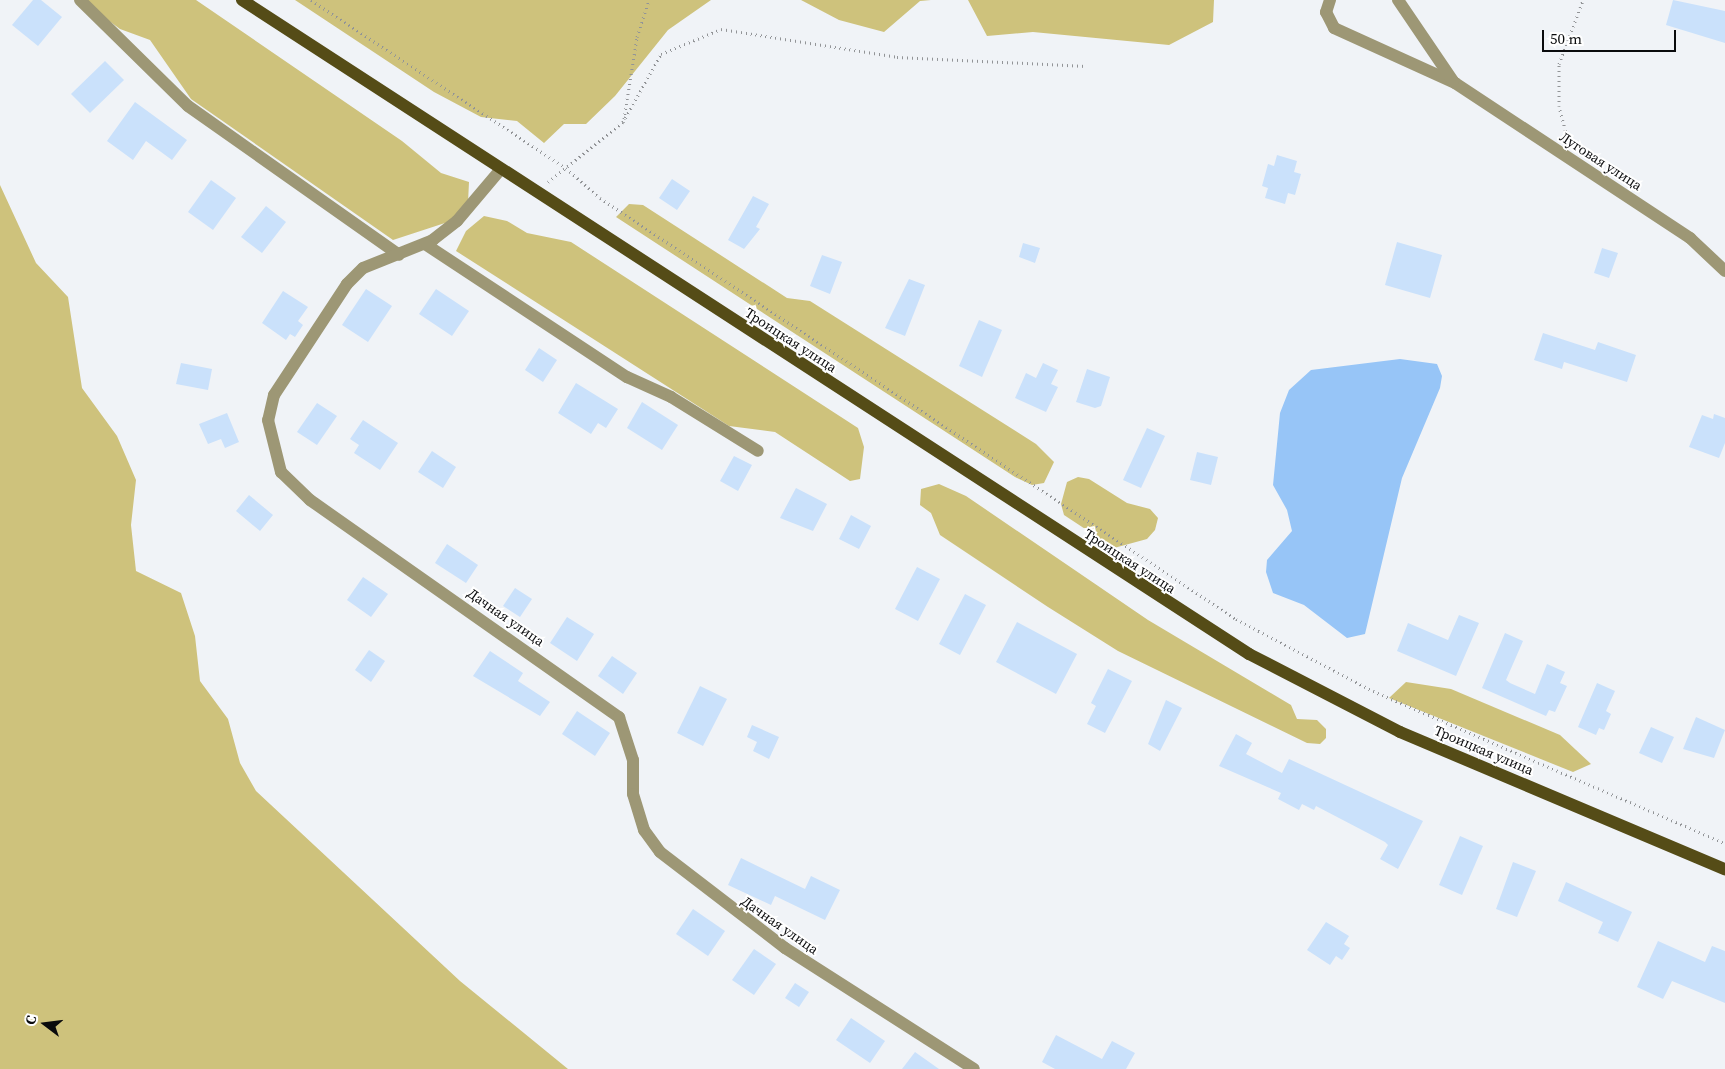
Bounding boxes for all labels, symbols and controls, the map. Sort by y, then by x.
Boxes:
scale bar [1545,20,1679,52]
text: 50 m [1550,28,1582,49]
street label: Луговая улица [1557,128,1645,194]
street label: Троицкая улица [742,304,840,376]
street label: Троицкая улица [1081,525,1179,597]
street label: Дачная улица [464,584,548,650]
street label: Троицкая улица [1432,722,1536,778]
street label: Дачная улица [738,892,822,958]
north arrow [20,999,70,1049]
text: С [20,1013,41,1027]

